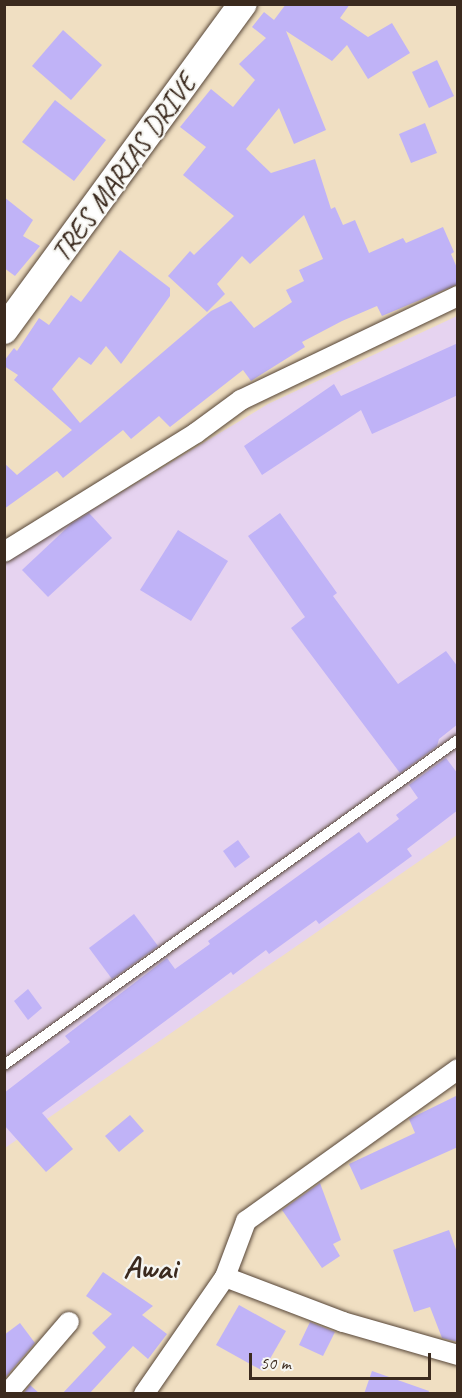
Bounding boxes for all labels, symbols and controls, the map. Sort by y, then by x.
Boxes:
street label: TRES MARIAS DRIVE [45,68,203,268]
district label: Awai [123,1249,177,1287]
scale bar [252,1341,434,1379]
text: 50 m [260,1352,291,1374]

